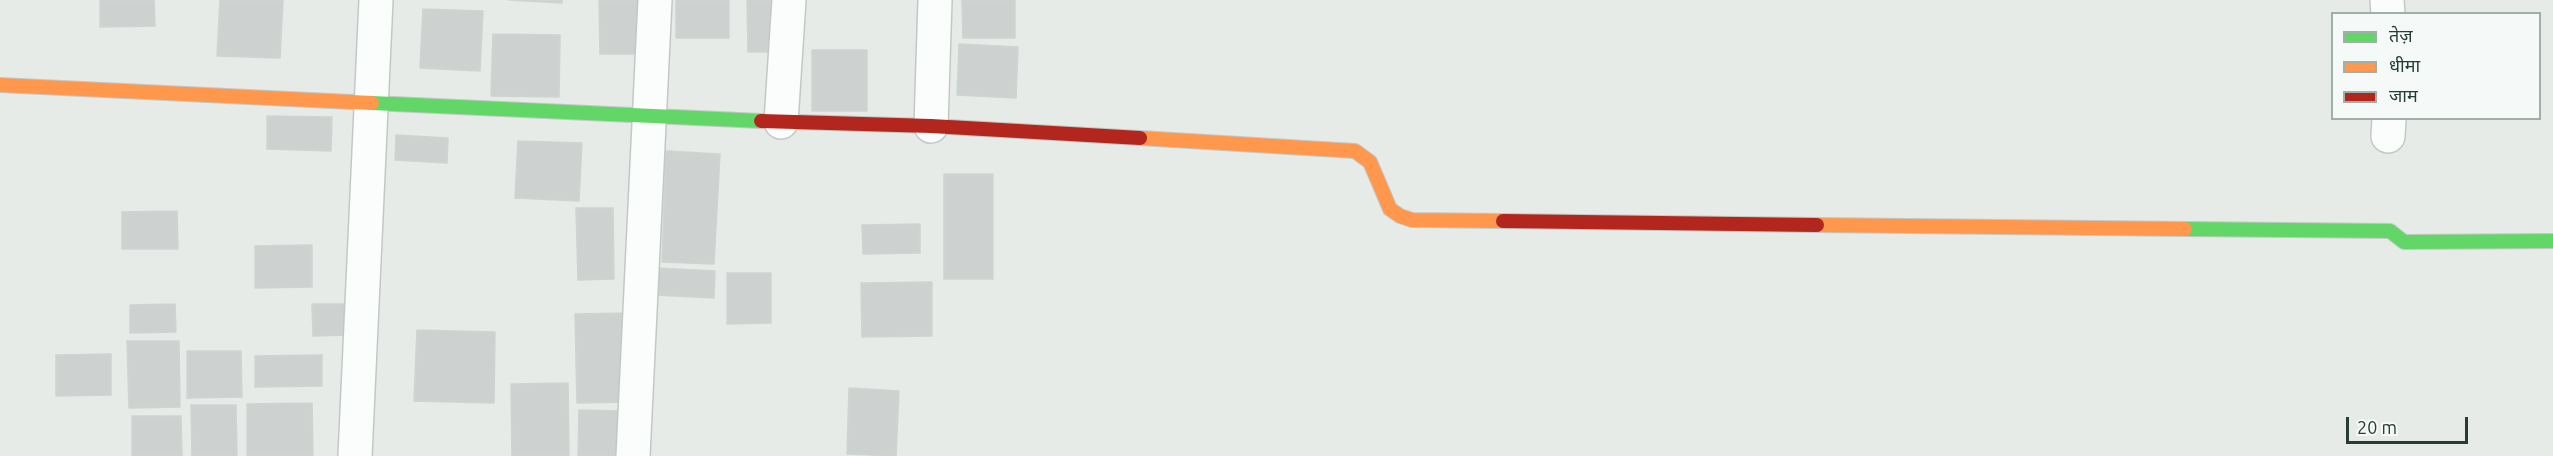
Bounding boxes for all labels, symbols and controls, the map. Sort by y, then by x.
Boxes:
legend [2331,12,2541,120]
text: तेज़ [2389,25,2413,45]
text: धीमा [2389,55,2420,75]
text: जाम [2389,85,2418,105]
scale bar [2349,405,2470,443]
text: 20 m [2357,417,2397,437]

